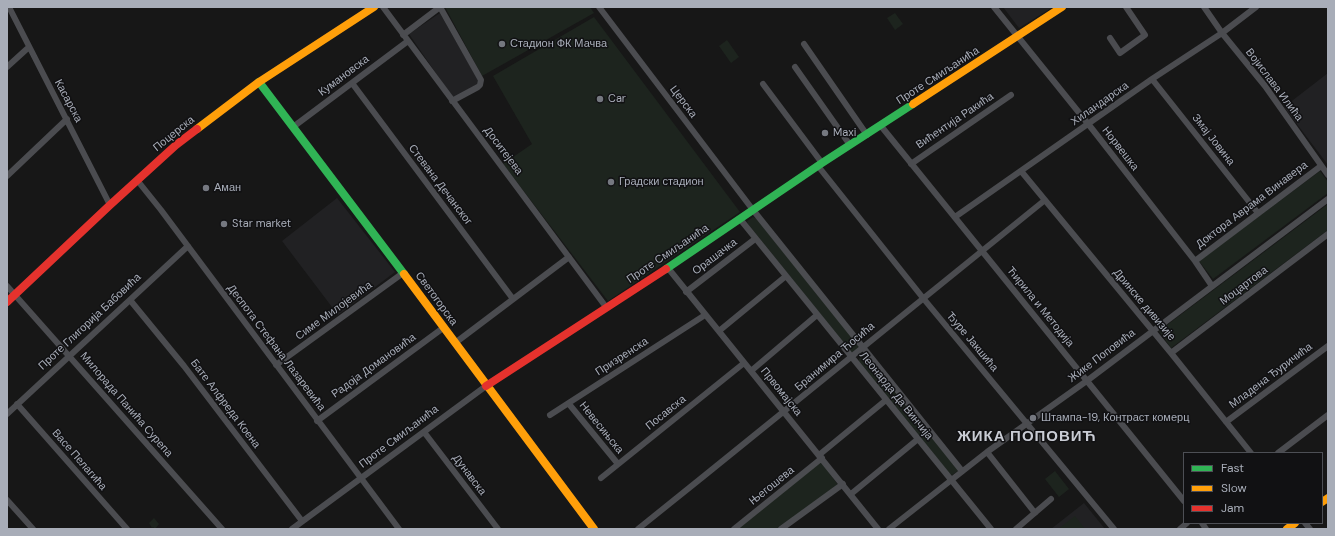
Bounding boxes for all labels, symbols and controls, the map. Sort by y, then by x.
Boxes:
place label: Стадион ФК Мачва [510,37,607,51]
marker: Стадион ФК Мачва [497,39,507,49]
street label: Проте Смиљанића [894,44,982,108]
street label: Војислава Илића [1242,46,1306,124]
street label: Кумановска [316,53,372,99]
street label: Касарска [51,77,85,125]
street label: Хиландарска [1069,79,1131,129]
street label: Церска [667,83,699,121]
street label: Вићентија Ракића [914,90,996,152]
place label: Car [608,92,626,106]
marker: Car [595,94,605,104]
street label: Змај Јовина [1189,112,1237,168]
street label: Поцерска [151,113,197,155]
street label: Доситејева [481,124,525,178]
street label: Норвешка [1099,124,1141,174]
place label: Maxi [833,126,856,140]
marker: Maxi [820,128,830,138]
street label: Стевана Дечанског [405,142,475,228]
street label: Доктора Аврама Винавера [1193,159,1311,251]
place label: Градски стадион [619,175,704,189]
marker: Градски стадион [606,177,616,187]
place label: Аман [214,181,241,195]
marker: Аман [201,183,211,193]
place label: Star market [232,217,291,231]
marker: Star market [219,219,229,229]
street label: Проте Смиљанића [624,222,712,286]
street label: Орашачка [690,236,740,278]
street label: Ћирила и Методија [1004,264,1076,350]
street label: Моцартова [1217,264,1271,308]
street label: Дринске дивизије [1110,266,1178,344]
street label: Светогорска [412,270,460,328]
street label: Проте Глигорија Бабовића [36,271,144,373]
street label: Симе Милојевића [293,279,375,343]
street label: Деспота Стефана Лазаревића [224,282,328,414]
street label: Ђуре Јакшића [943,310,1001,374]
street label: Бранимира Ћосића [792,320,878,394]
street label: Жике Поповића [1066,326,1138,386]
street label: Радоја Домановића [329,331,419,401]
street label: Призренска [593,335,651,379]
street label: Младена Ђуричића [1227,340,1315,412]
street label: Леонарда Да Винчија [856,349,936,443]
street label: Милорада Панића Сурепа [77,350,175,460]
street label: Бате Алфреда Коена [187,357,263,451]
street label: Првомајска [757,365,805,419]
street label: Посавска [643,393,689,433]
street label: Невесињска [576,399,626,457]
street label: Проте Смиљанића [357,403,441,471]
place label: Штампа-19, Контраст комерц [1041,411,1189,425]
marker: Штампа-19, Контраст комерц [1028,413,1038,423]
street label: Васе Пелагића [49,427,109,493]
district label: ЖИКА ПОПОВИЋ [957,428,1097,446]
street label: Дунавска [449,452,489,498]
legend [1183,452,1323,524]
text: Fast [1221,460,1244,476]
street label: Његошева [747,464,797,508]
text: Slow [1221,480,1247,496]
text: Jam [1221,500,1244,516]

